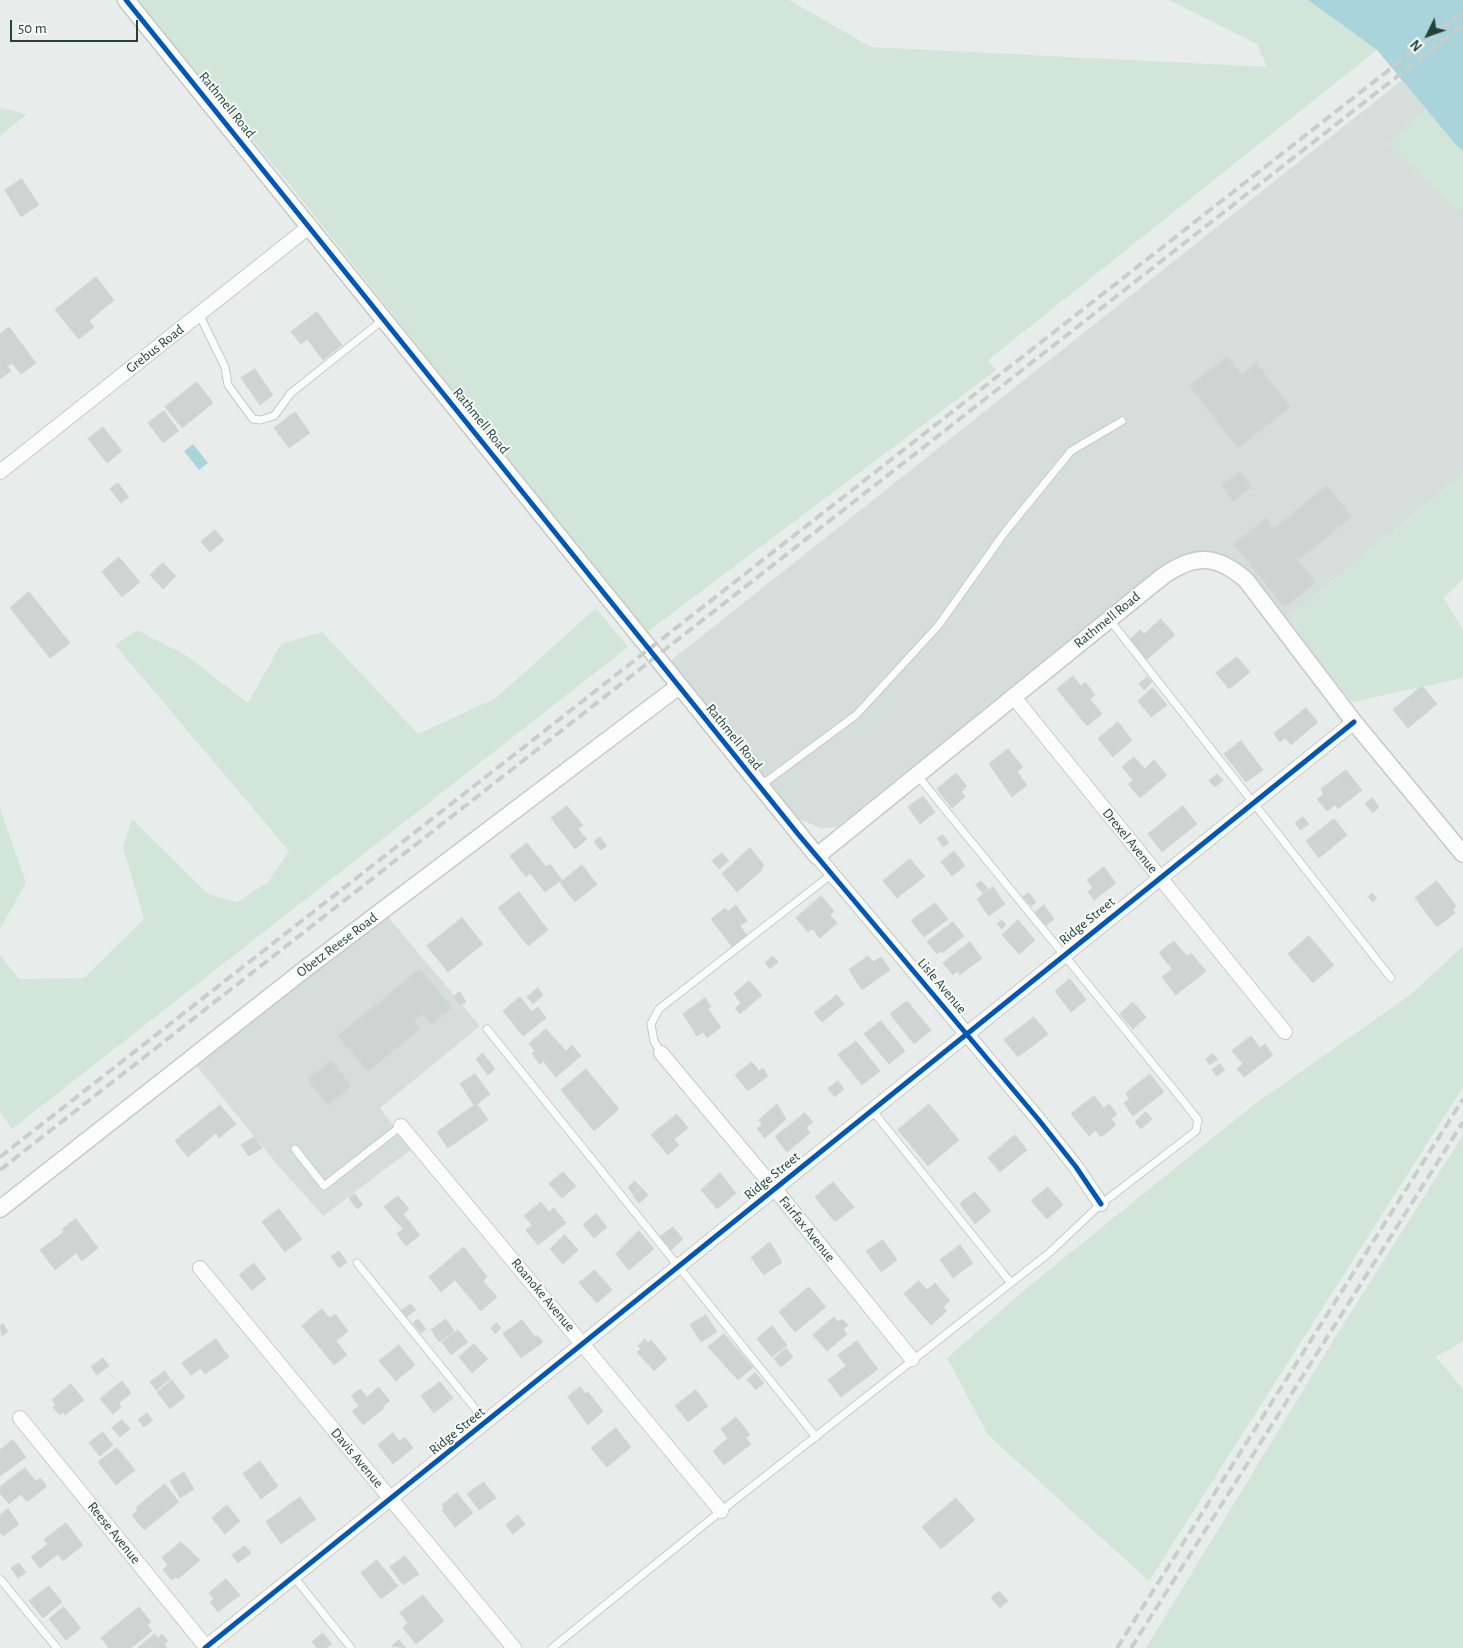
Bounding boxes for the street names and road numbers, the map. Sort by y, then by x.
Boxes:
street label: Rathmell Road [195,69,259,141]
street label: Grebus Road [123,321,187,377]
street label: Rathmell Road [449,385,513,457]
street label: Rathmell Road [1071,588,1143,652]
street label: Rathmell Road [702,701,766,773]
street label: Drexel Avenue [1099,805,1161,877]
street label: Ridge Street [1056,893,1118,949]
street label: Obetz Reese Road [293,909,381,981]
street label: Lisle Avenue [914,955,970,1017]
street label: Ridge Street [741,1148,803,1204]
street label: Fairfax Avenue [775,1193,839,1265]
street label: Roanoke Avenue [508,1255,578,1335]
street label: Ridge Street [426,1403,488,1459]
street label: Davis Avenue [327,1425,387,1491]
street label: Reese Avenue [84,1499,144,1567]

